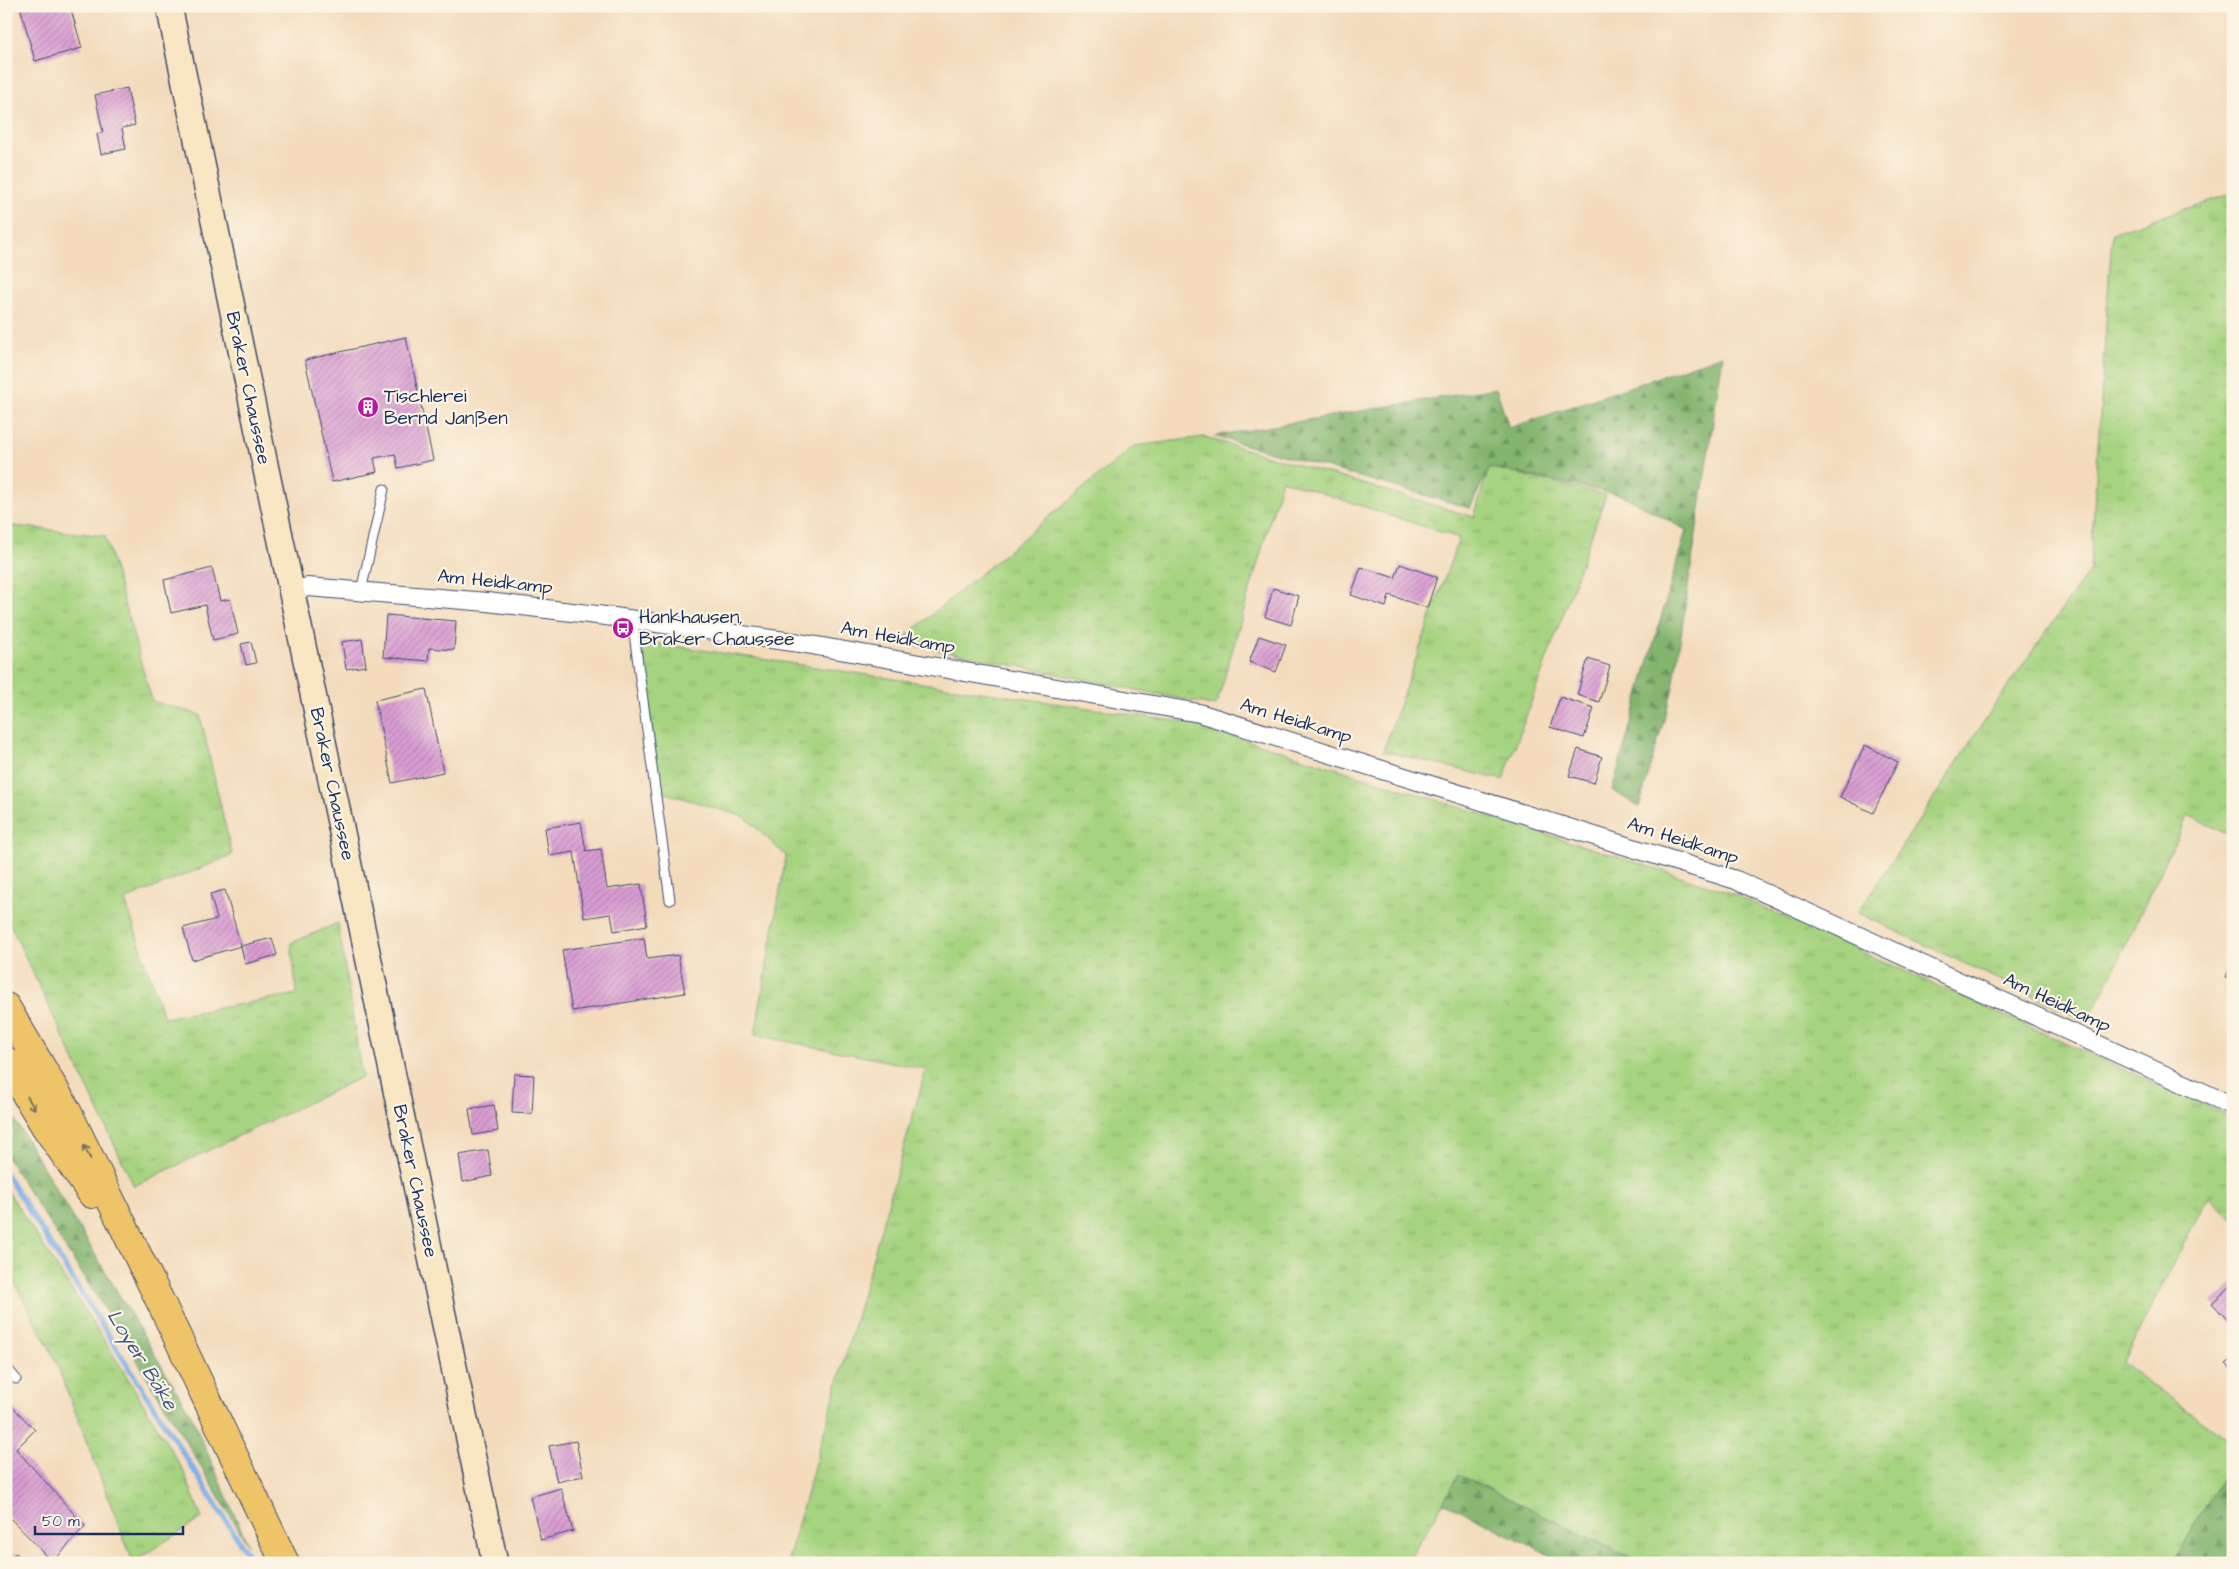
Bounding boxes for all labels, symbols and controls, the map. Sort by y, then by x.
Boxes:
street label: Braker Chaussee [219,309,277,467]
place label: Tischlerei Bernd Janßen [384,383,508,432]
building icon: Tischlerei Bernd Janßen [356,395,380,419]
street label: Am Heidkamp [436,563,554,602]
place label: Hankhausen, Braker Chaussee [639,604,795,653]
street label: Am Heidkamp [839,615,958,661]
bus stop icon: Hankhausen, Braker Chaussee [611,616,635,640]
street label: Am Heidkamp [1237,691,1356,751]
street label: Braker Chaussee [303,705,361,863]
street label: Am Heidkamp [1624,810,1743,872]
street label: Am Heidkamp [1999,966,2116,1040]
one-way arrow [27,1095,37,1109]
street label: Braker Chaussee [386,1102,444,1260]
one-way arrow [82,1144,92,1159]
water label: Loyer Bäke [99,1304,185,1417]
scale bar [35,1504,182,1536]
text: 50 m [42,1511,80,1532]

